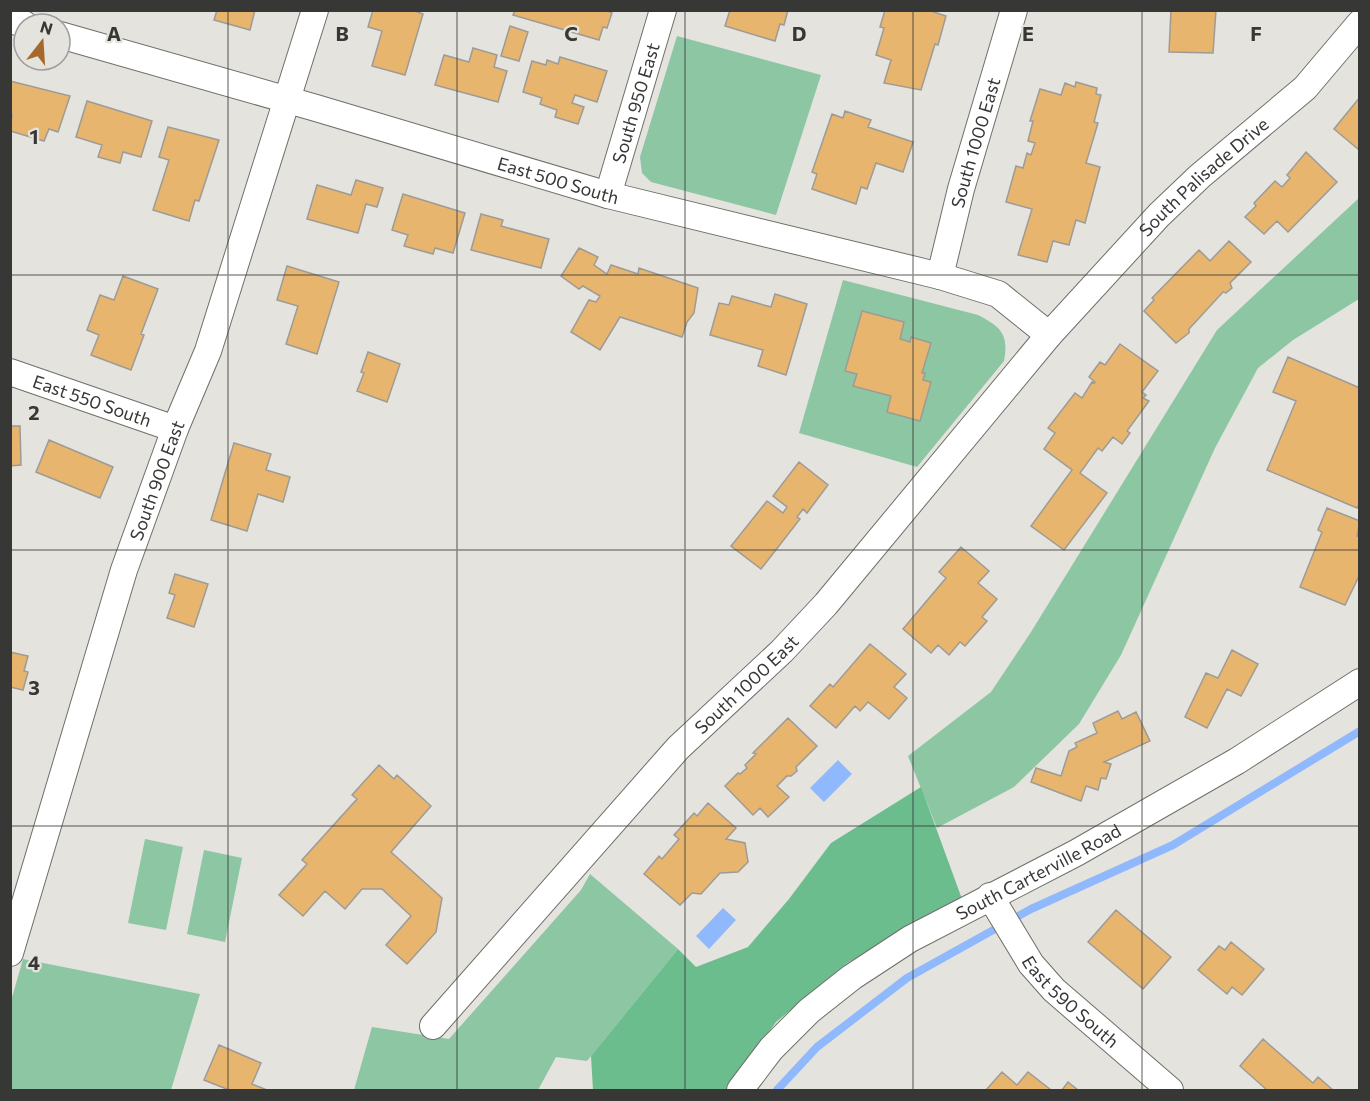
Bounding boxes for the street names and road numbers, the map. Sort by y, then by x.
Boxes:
street label: South 950 East [607,40,664,166]
street label: South 1000 East [946,75,1004,210]
street label: South Palisade Drive [1134,113,1273,241]
street label: East 500 South [495,152,621,208]
street label: East 550 South [30,370,154,431]
street label: South 900 East [125,417,188,543]
street label: South 1000 East [690,630,803,738]
street label: South Carterville Road [952,819,1124,924]
street label: East 590 South [1018,952,1123,1052]

